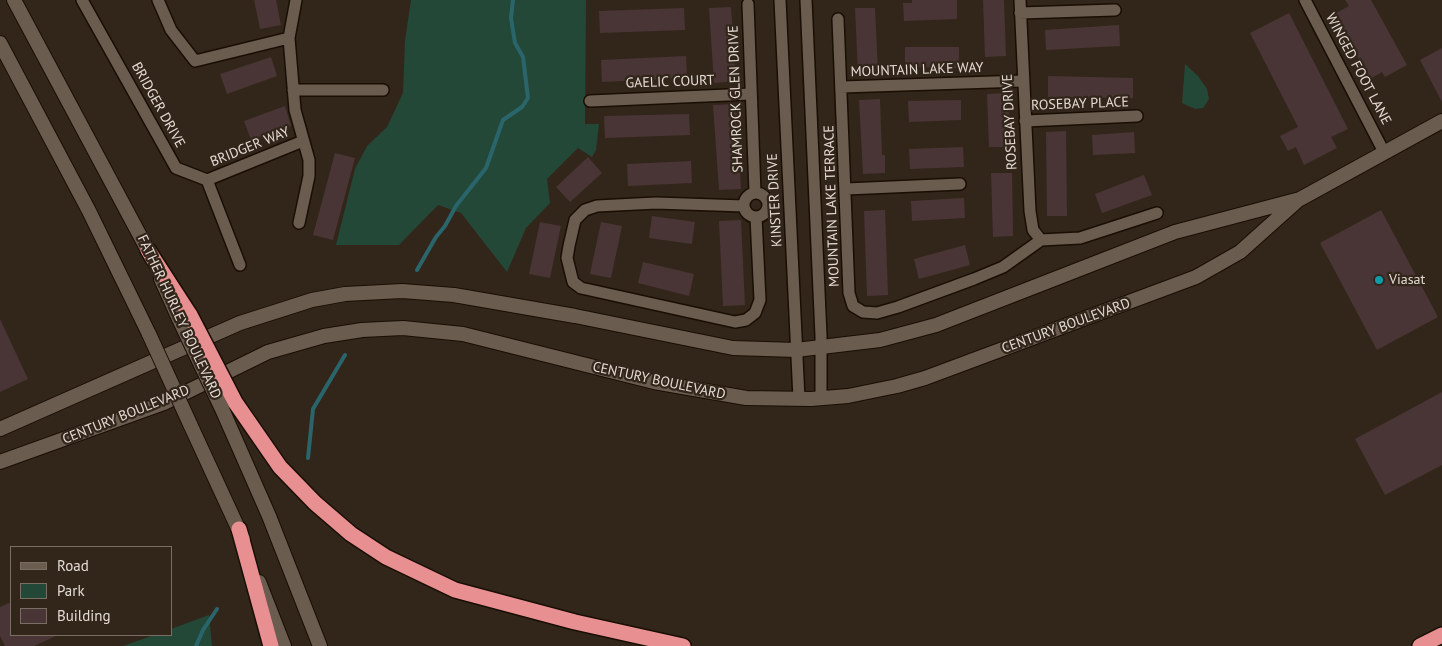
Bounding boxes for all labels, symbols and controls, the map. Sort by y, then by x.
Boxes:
street label: WINGED FOOT LANE [1322,10,1394,128]
street label: SHAMROCK GLEN DRIVE [725,25,747,173]
street label: BRIDGER DRIVE [128,59,188,151]
street label: MOUNTAIN LAKE WAY [850,59,984,81]
street label: GAELIC COURT [625,72,715,92]
street label: ROSEBAY DRIVE [999,74,1021,170]
street label: ROSEBAY PLACE [1031,94,1129,114]
street label: BRIDGER WAY [208,123,292,171]
street label: MOUNTAIN LAKE TERRACE [821,125,843,287]
street label: KINSTER DRIVE [764,153,786,247]
street label: FATHER HURLEY BOULEVARD [134,232,224,402]
place label: Viasat [1389,272,1425,288]
marker: Viasat [1373,274,1385,286]
street label: CENTURY BOULEVARD [999,295,1133,357]
street label: CENTURY BOULEVARD [591,359,727,403]
street label: CENTURY BOULEVARD [60,382,192,448]
legend [10,546,172,636]
text: Road [57,556,89,575]
text: Park [57,581,85,600]
text: Building [57,606,111,625]

